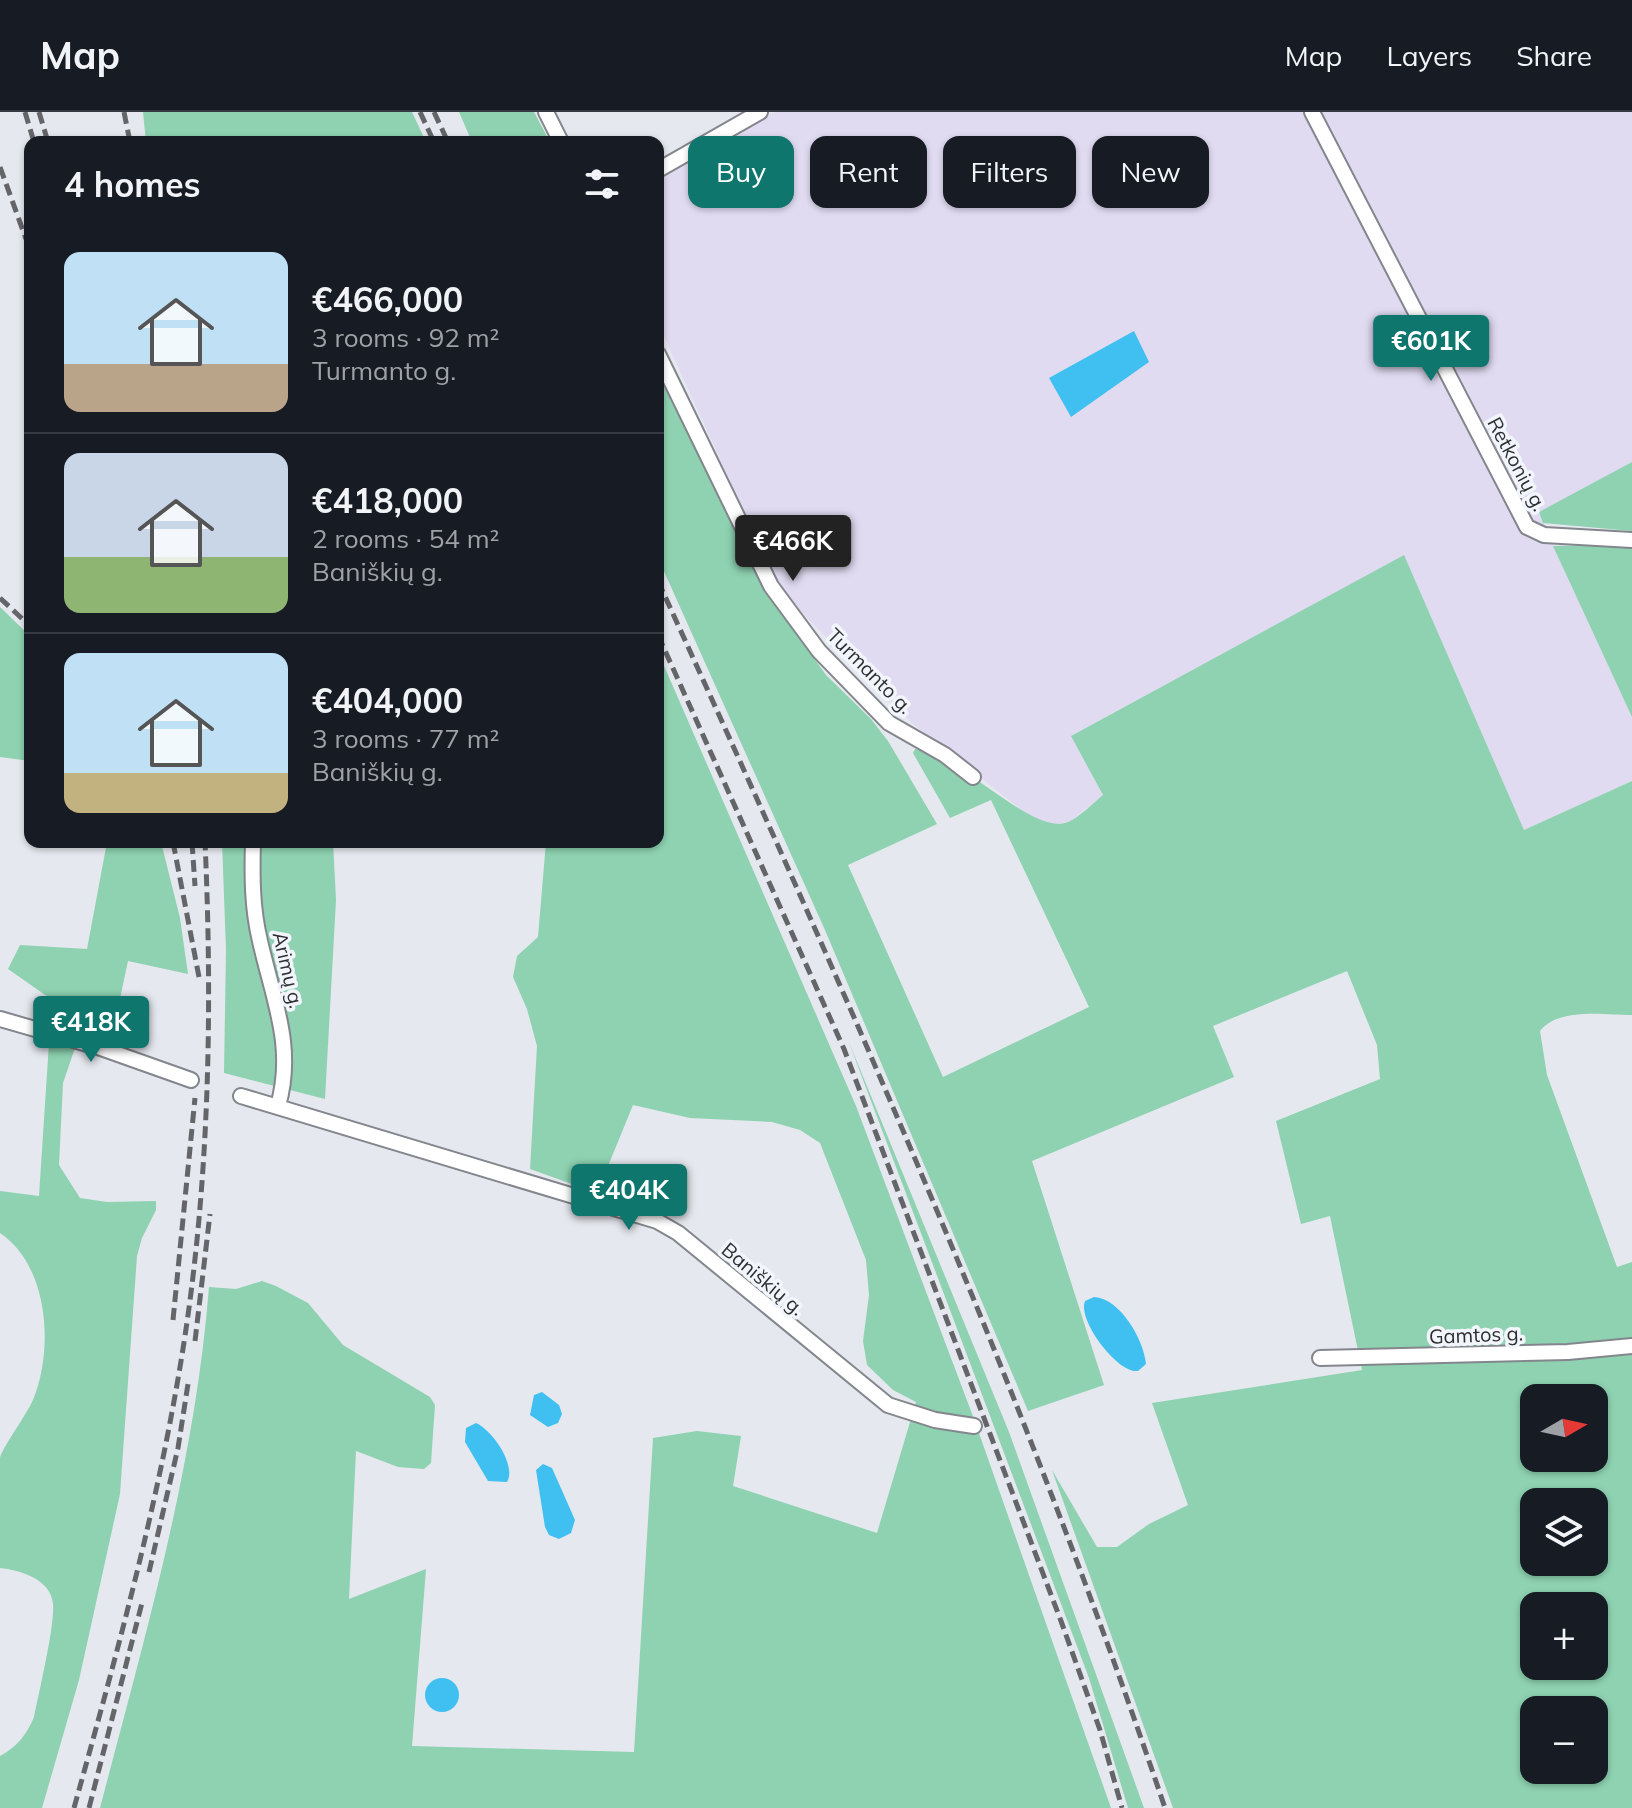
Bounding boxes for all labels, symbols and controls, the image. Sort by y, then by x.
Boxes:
text: Map [40,31,120,79]
text: Map [1285,38,1342,73]
text: Layers [1386,38,1472,73]
text: Share [1516,38,1592,73]
chip: Buy [688,136,794,208]
chip: Rent [810,136,927,208]
chip: Filters [943,136,1076,208]
chip: New [1092,136,1209,208]
icon: filters [580,162,624,206]
text: 4 homes [64,163,201,206]
text: €466,000 [312,278,463,321]
icon: home [128,284,224,380]
pin: €601K [1375,315,1487,383]
text: 3 rooms · 92 m² [312,321,499,354]
text: €601K [1391,324,1471,357]
text: Turmanto g. [312,354,456,387]
street label: Retkonių g. [1482,413,1553,515]
text: €418,000 [312,479,463,522]
icon: home [128,485,224,581]
pin: €466K [737,515,849,583]
text: 2 rooms · 54 m² [312,522,499,555]
text: €466K [753,524,833,557]
text: Baniškių g. [312,555,443,588]
street label: Turmanto g. [822,623,918,719]
text: €404,000 [312,679,463,722]
icon: home [128,685,224,781]
text: 3 rooms · 77 m² [312,722,499,755]
text: Baniškių g. [312,755,443,788]
street label: Arimų g. [268,929,309,1011]
pin: €418K [35,996,147,1064]
text: €418K [51,1005,131,1038]
pin: €404K [573,1164,685,1232]
text: €404K [589,1173,669,1206]
street label: Baniškių g. [717,1237,810,1320]
street label: Gamtos g. [1428,1320,1524,1349]
north arrow [1520,1384,1608,1472]
map controls [1520,1384,1608,1784]
button: layers [1520,1488,1608,1576]
button: + [1520,1592,1608,1680]
button: − [1520,1696,1608,1784]

